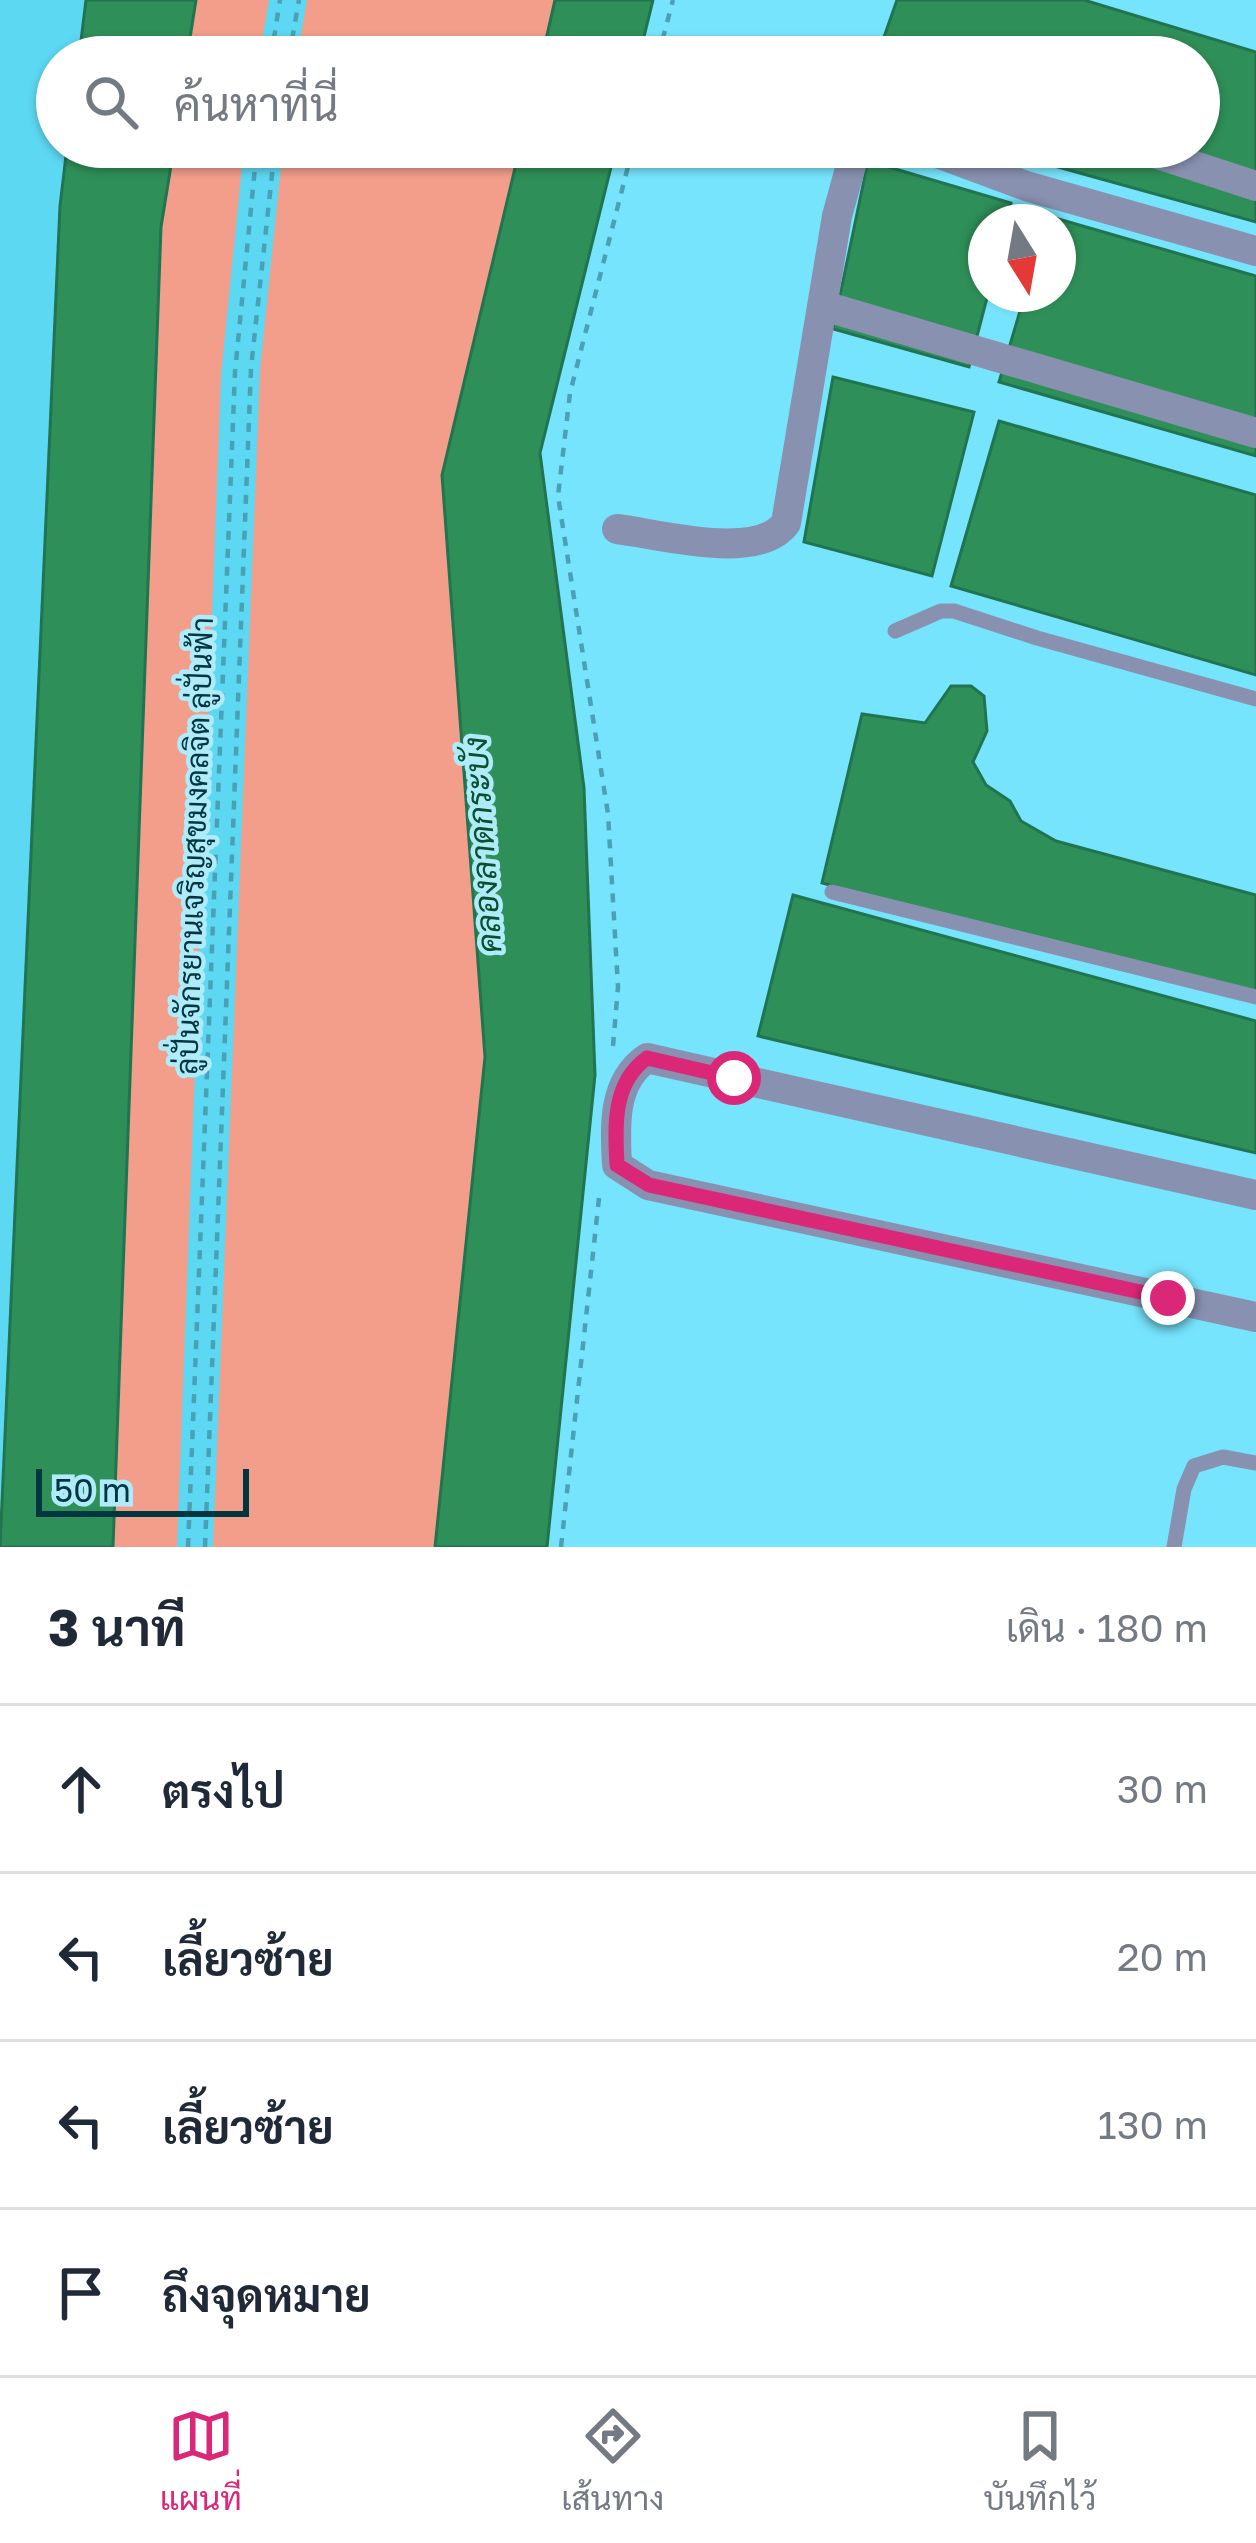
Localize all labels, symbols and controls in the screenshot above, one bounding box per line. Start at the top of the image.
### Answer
search box [36,36,1220,168]
icon: search [78,69,144,135]
text: ค้นหาที่นี่ [174,77,338,131]
north arrow [968,204,1076,312]
street label: ลู่ปั่นจักรยานเจริญสุขมงคลจิต ลู่ปั่นฟ้า [162,616,224,1076]
water label: คลองลาดกระบัง [454,735,509,955]
route start [707,1051,761,1105]
route end [1141,1271,1195,1325]
scale bar [36,1463,249,1516]
text: 50 m [54,1470,131,1509]
text: 3 นาที [48,1596,186,1657]
text: เดิน · 180 m [1006,1604,1208,1651]
icon: ahead [48,1756,114,1822]
text: ตรงไป [162,1764,285,1818]
text: 30 m [1117,1765,1208,1812]
icon: left [48,1924,114,1990]
text: เลี้ยวซ้าย [162,1932,334,1986]
text: 20 m [1117,1933,1208,1980]
icon: left [48,2092,114,2158]
text: เลี้ยวซ้าย [162,2100,334,2154]
text: 130 m [1098,2101,1208,2148]
icon: arrive [48,2260,114,2326]
text: ถึงจุดหมาย [162,2268,371,2322]
tab: แผนที่ [160,2403,242,2518]
tab: เส้นทาง [561,2403,664,2518]
tab: บันทึกไว้ [984,2403,1096,2518]

